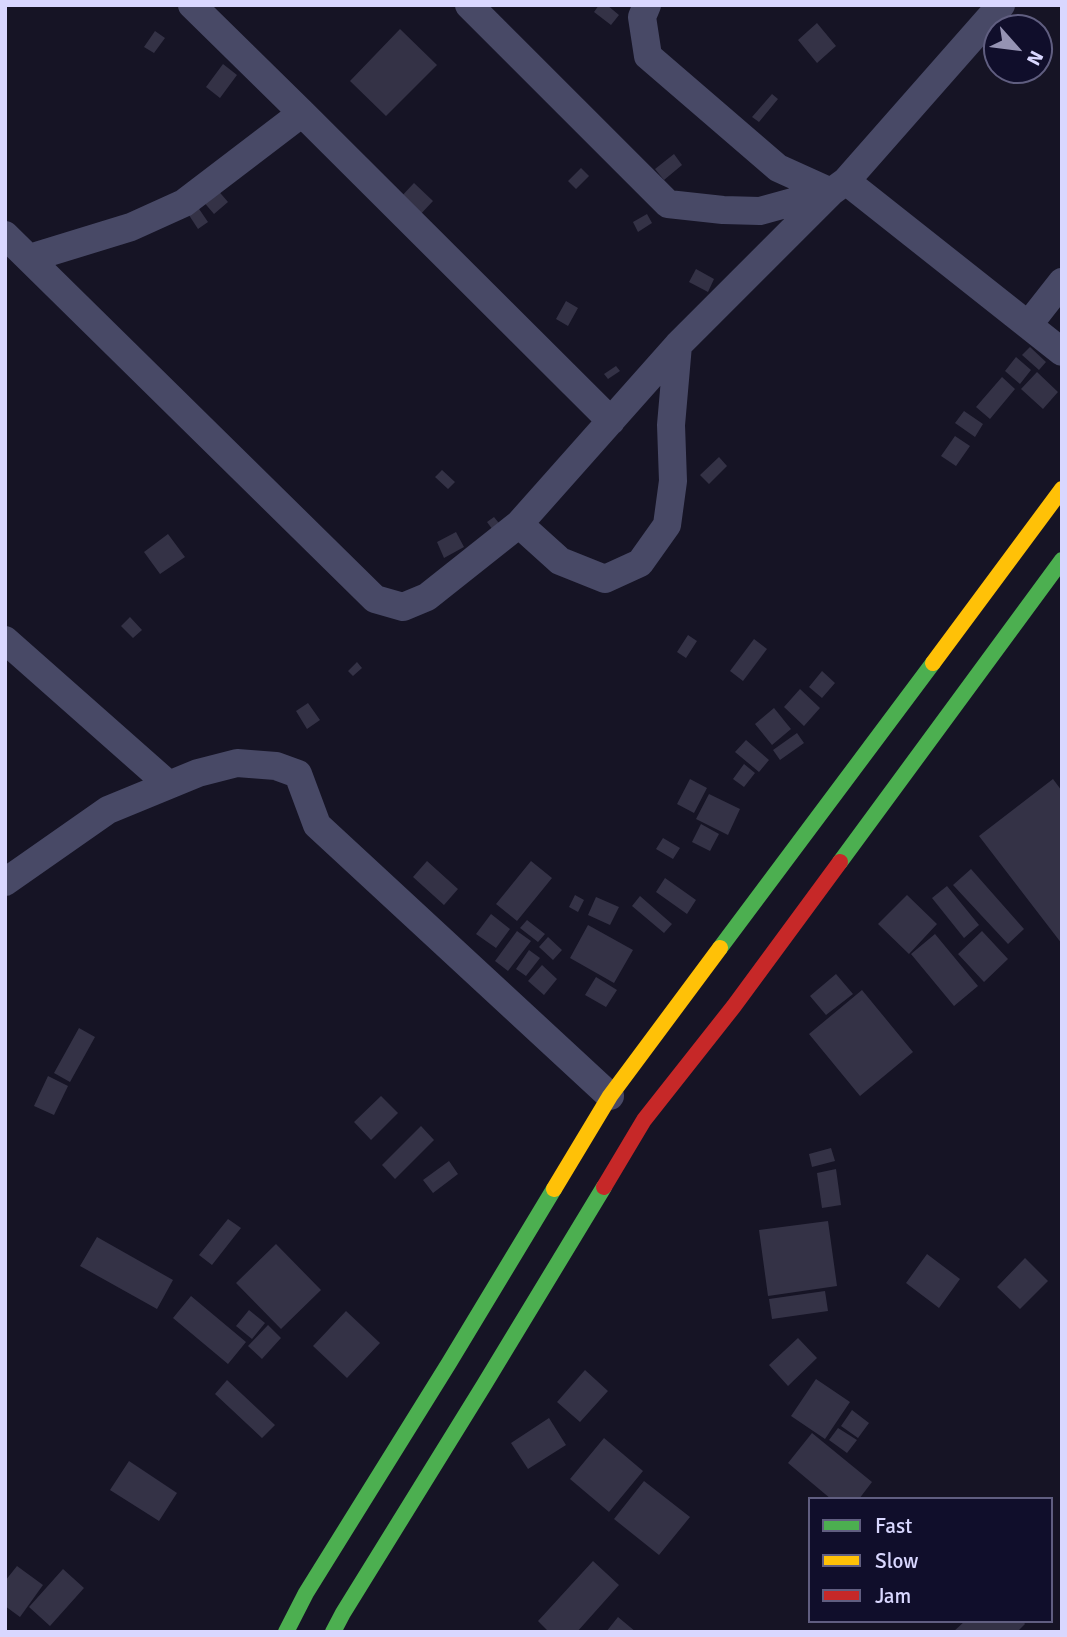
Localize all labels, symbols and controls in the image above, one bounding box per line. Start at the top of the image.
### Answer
north arrow [983,14,1053,84]
text: N [1021,46,1048,69]
legend [808,1497,1053,1623]
text: Fast [875,1513,912,1539]
text: Slow [875,1548,919,1574]
text: Jam [875,1583,911,1609]

